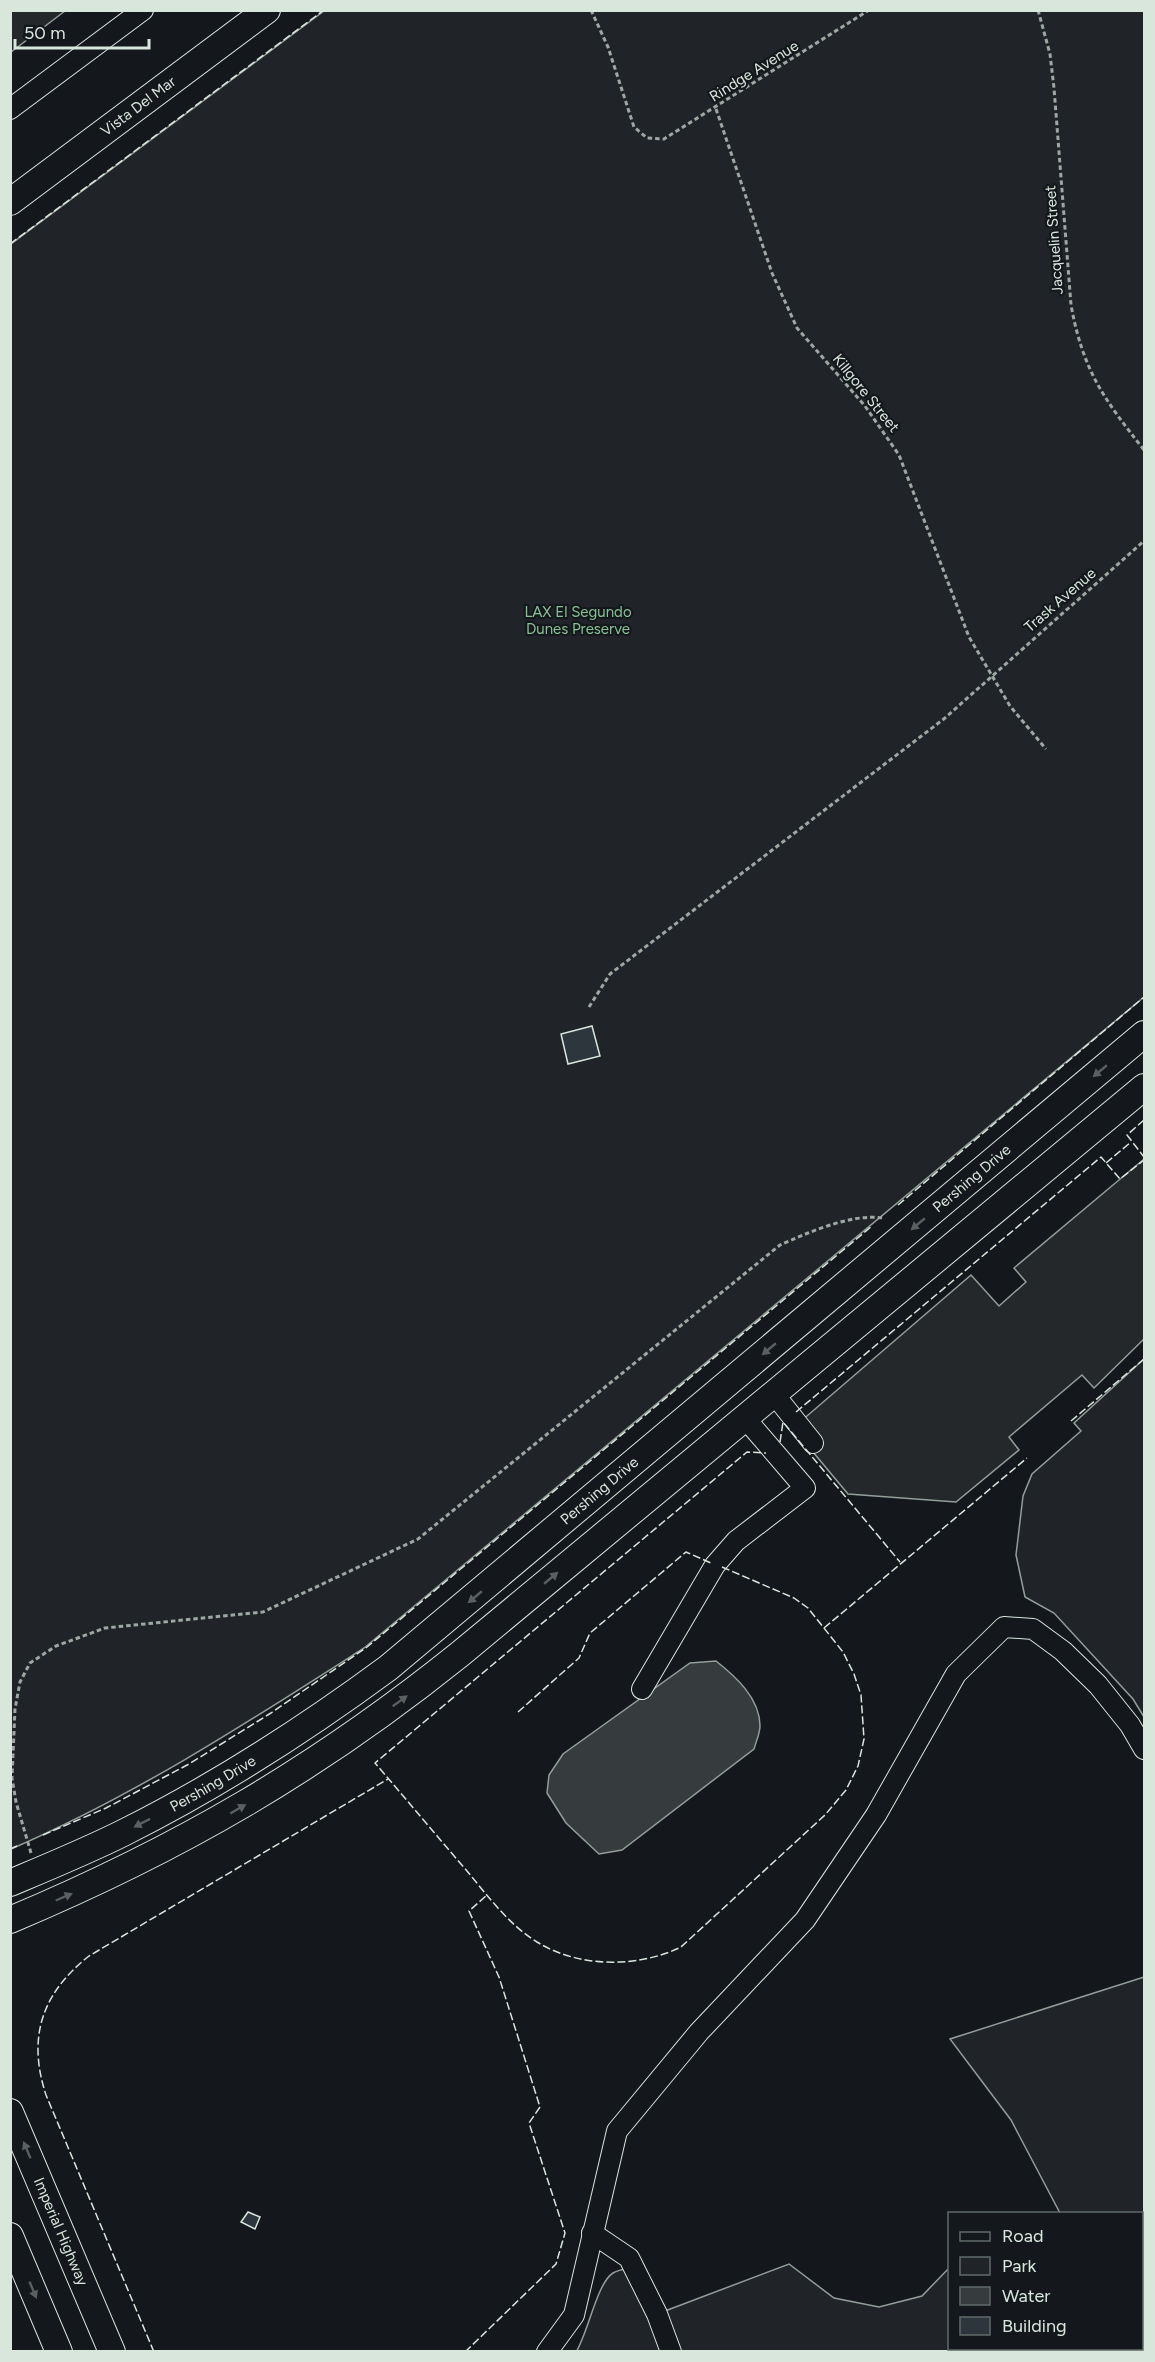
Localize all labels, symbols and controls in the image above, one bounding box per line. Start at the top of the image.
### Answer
scale bar [15,12,148,50]
text: 50 m [24,22,66,44]
street label: Rindge Avenue [706,36,802,106]
street label: Vista Del Mar [97,72,179,140]
street label: Jacquelin Street [1041,184,1067,295]
street label: Killgore Street [829,350,903,436]
street label: Trask Avenue [1021,564,1099,636]
park label: LAX El Segundo Dunes Preserve [524,603,632,638]
one-way arrow [1092,1065,1108,1078]
street label: Pershing Drive [929,1141,1014,1216]
one-way arrow [911,1217,926,1230]
one-way arrow [761,1343,777,1356]
street label: Pershing Drive [557,1453,642,1529]
one-way arrow [544,1572,559,1584]
one-way arrow [467,1590,483,1603]
one-way arrow [392,1695,408,1707]
street label: Pershing Drive [167,1752,259,1816]
one-way arrow [230,1804,247,1814]
one-way arrow [134,1818,151,1828]
one-way arrow [56,1892,74,1902]
one-way arrow [22,2141,32,2159]
street label: Imperial Highway [30,2175,92,2289]
legend [948,2212,1143,2350]
text: Road [1002,2225,1043,2247]
text: Park [1002,2255,1037,2277]
one-way arrow [28,2282,38,2300]
text: Water [1002,2285,1050,2307]
text: Building [1002,2315,1067,2337]

